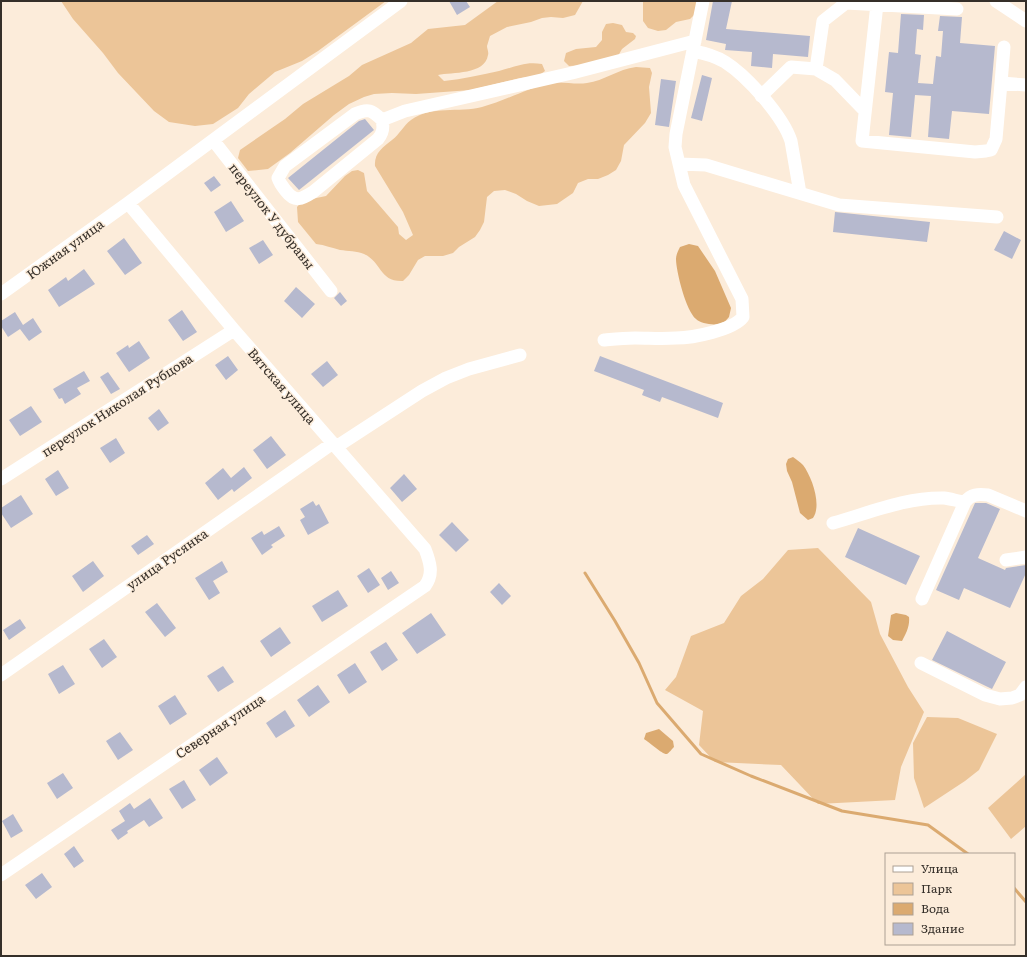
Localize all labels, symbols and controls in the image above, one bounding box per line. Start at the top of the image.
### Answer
street label: переулок У дубравы [225,159,320,273]
street label: Южная улица [22,214,107,283]
street label: Вятская улица [244,343,321,428]
street label: переулок Николая Рубцова [37,348,196,461]
street label: улица Русянка [122,523,211,594]
street label: Северная улица [171,689,268,762]
legend [885,853,1015,945]
text: Улица [921,859,959,877]
text: Парк [921,879,952,897]
text: Вода [921,899,950,917]
text: Здание [921,919,964,937]

